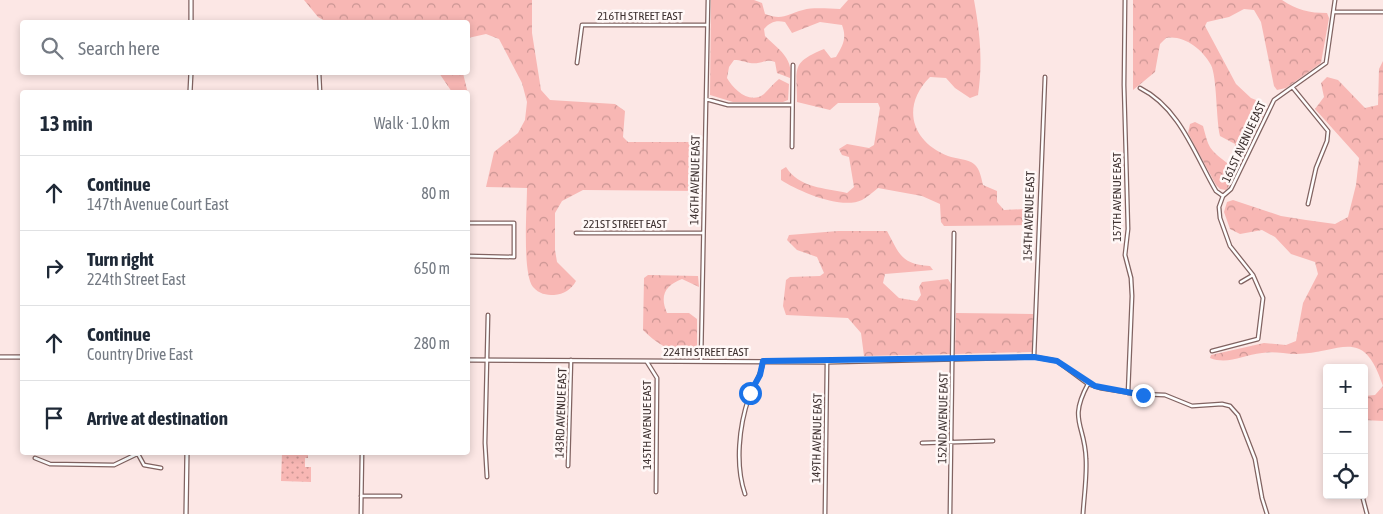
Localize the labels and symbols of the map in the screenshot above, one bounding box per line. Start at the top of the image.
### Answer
street label: 216TH STREET EAST [597,9,683,23]
street label: 161ST AVENUE EAST [1219,99,1269,185]
street label: 146TH AVENUE EAST [687,134,703,225]
street label: 157TH AVENUE EAST [1110,151,1124,242]
street label: 154TH AVENUE EAST [1020,170,1038,261]
street label: 221ST STREET EAST [583,217,668,231]
street label: 224TH STREET EAST [663,345,749,359]
street label: 143RD AVENUE EAST [552,367,570,458]
street label: 152ND AVENUE EAST [935,372,951,464]
street label: 145TH AVENUE EAST [640,379,654,470]
route start [739,382,762,405]
route end [1132,384,1155,407]
street label: 149TH AVENUE EAST [809,392,825,483]

